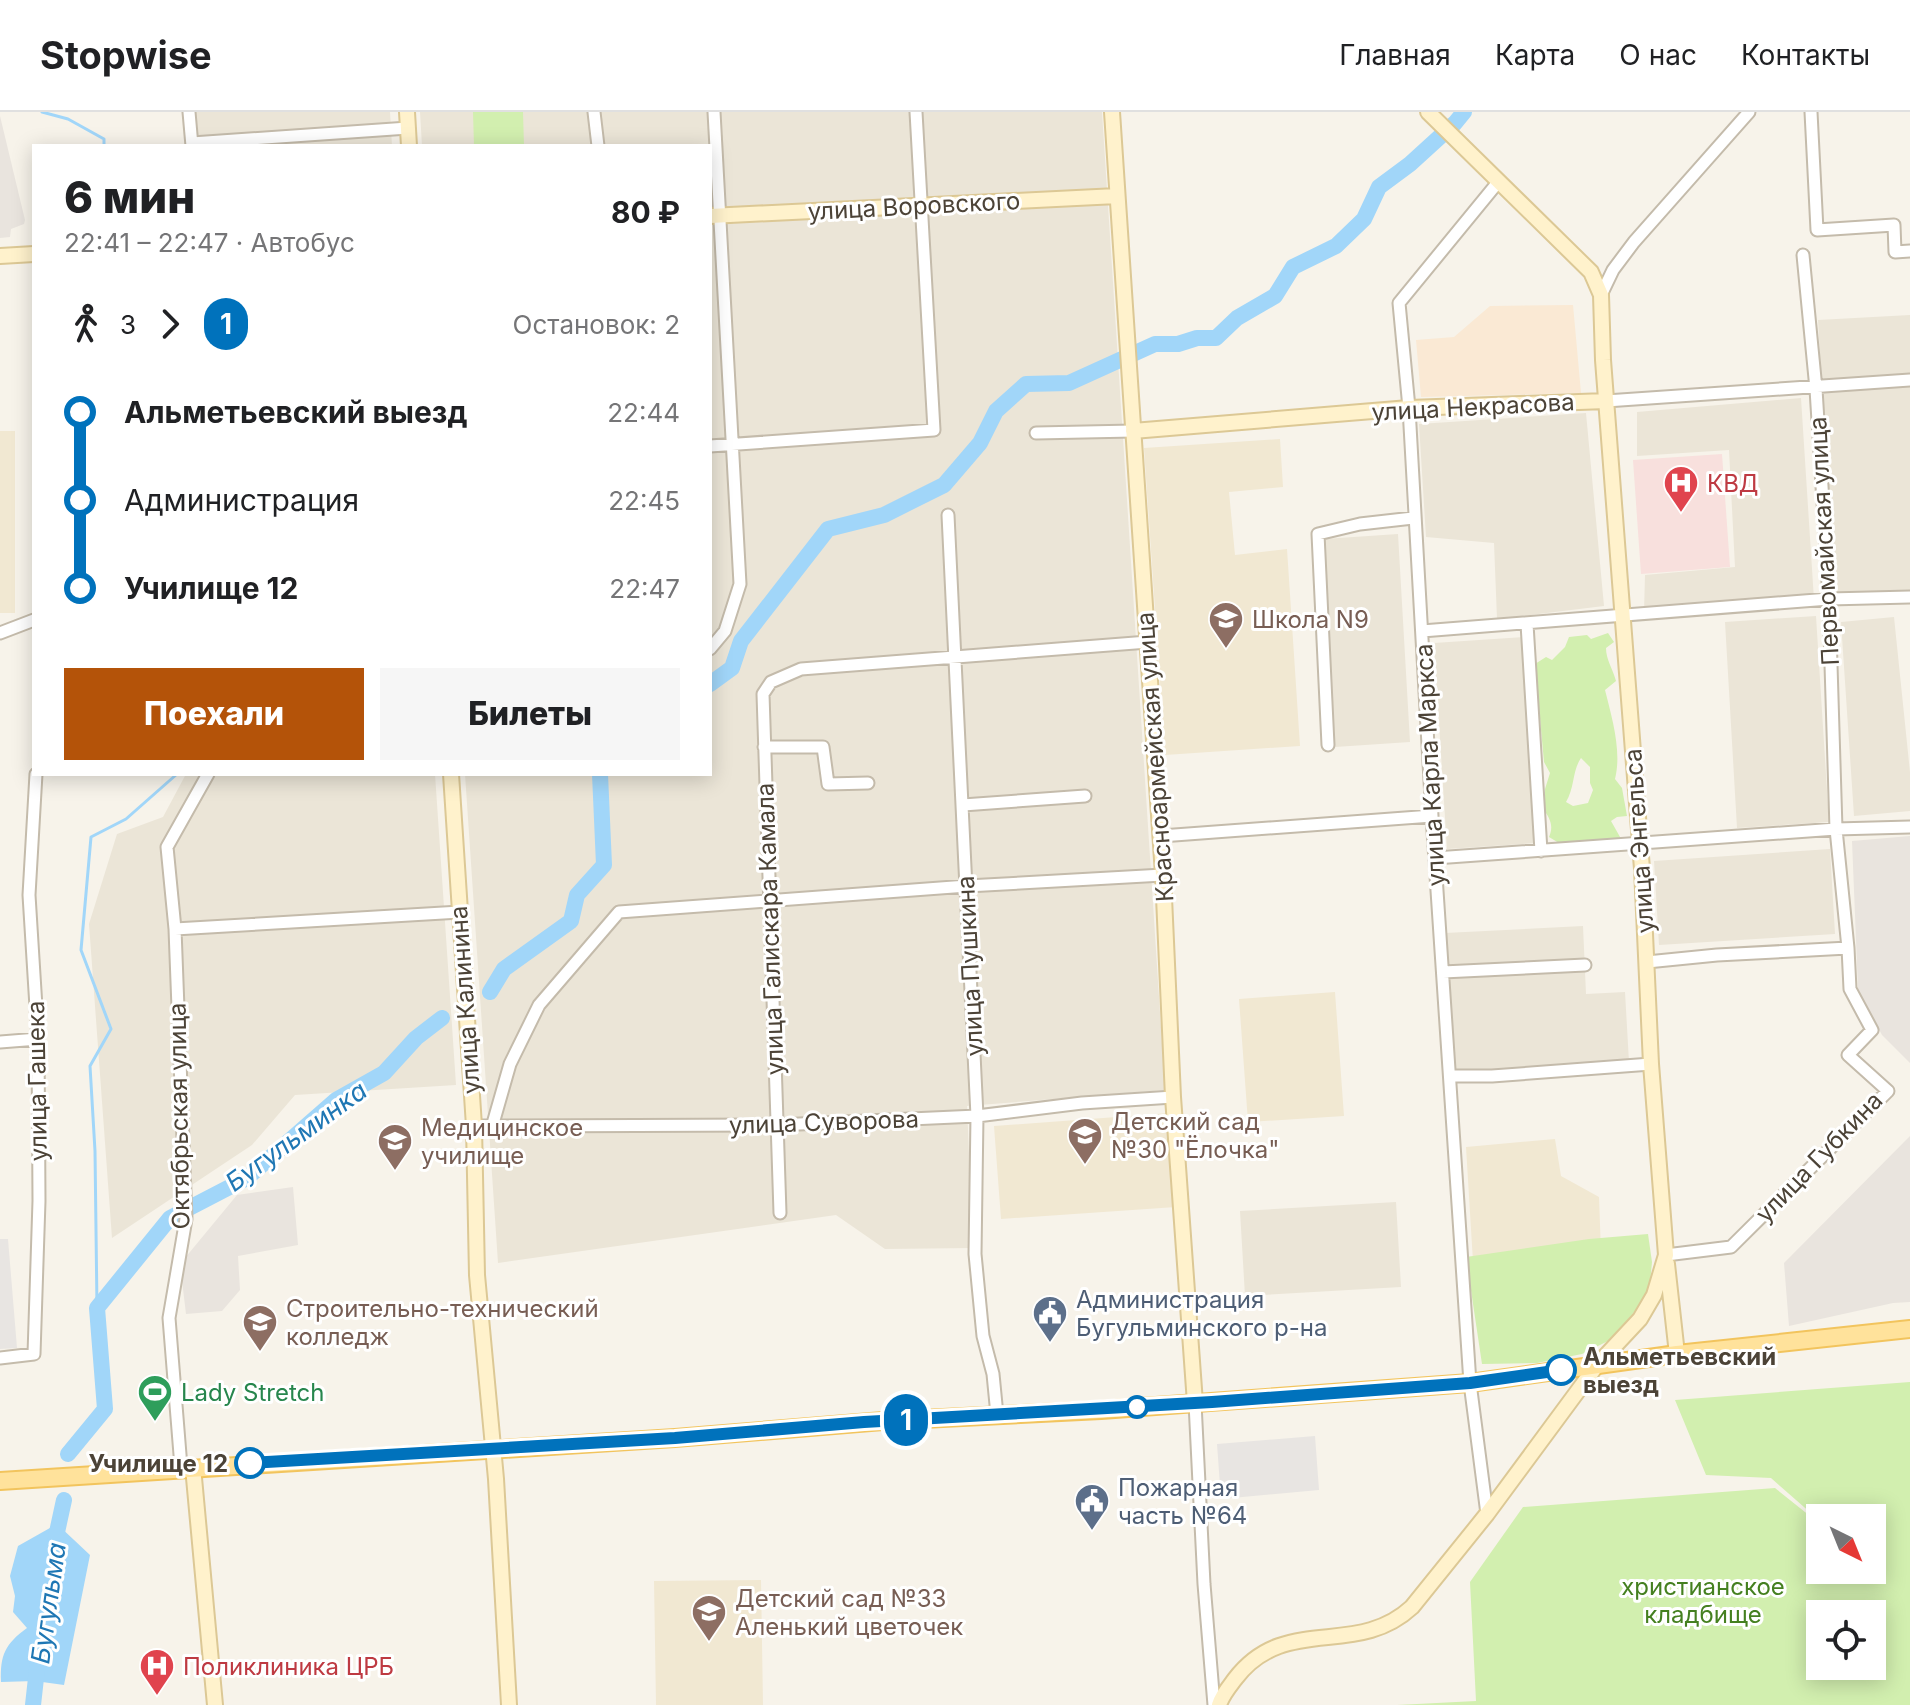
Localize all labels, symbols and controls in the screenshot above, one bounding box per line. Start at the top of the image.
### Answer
text: Stopwise [40,32,212,78]
text: Главная [1339,38,1451,72]
text: Карта [1495,38,1575,72]
text: О нас [1619,38,1697,72]
text: Контакты [1741,38,1870,72]
text: 6 мин [64,170,195,224]
street label: улица Воровского [807,186,1021,226]
text: 80 ₽ [611,194,680,230]
text: 22:41 – 22:47 · Автобус [64,227,355,258]
icon: walk [64,302,108,346]
icon: forward [148,302,192,346]
text: 1 [220,307,232,341]
text: 3 [120,309,136,340]
text: Остановок: 2 [513,309,680,340]
street label: улица Некрасова [1371,387,1575,427]
text: Альметьевский выезд [124,394,467,430]
text: 22:44 [607,397,680,428]
street label: Первомайская улица [1803,416,1845,666]
hospital icon: КВД [1662,464,1700,514]
place label: КВД [1707,469,1759,498]
text: Администрация [124,482,359,518]
text: 22:45 [608,485,680,516]
text: Училище 12 [124,570,298,606]
text: 22:47 [609,573,680,604]
school or university icon: Школа N9 [1207,600,1245,650]
place label: Школа N9 [1252,605,1369,634]
street label: Красноармейская улица [1130,611,1180,903]
street label: улица Карла Маркса [1409,643,1451,887]
button: Поехали [64,668,364,760]
button: Билеты [380,668,680,760]
street label: улица Энгельса [1618,748,1660,934]
street label: улица Галискара Камала [750,782,790,1076]
street label: улица Пушкина [951,875,989,1057]
street label: улица Калинина [444,905,486,1095]
street label: улица Гашека [21,1000,53,1162]
street label: Октябрьская улица [163,1002,195,1230]
water label: Бугульминка [219,1074,373,1198]
street label: улица Губкина [1750,1086,1888,1228]
street label: улица Суворова [729,1104,919,1140]
place label: Детский сад №30 "Ёлочка" [1111,1107,1280,1164]
place label: Медицинское училище [421,1113,583,1170]
school or university icon: Детский сад №30 "Ёлочка" [1066,1116,1104,1166]
school or university icon: Медицинское училище [376,1122,414,1172]
place label: Администрация Бугульминского р-на [1076,1285,1327,1342]
place label: Строительно-технический колледж [286,1294,599,1351]
public building icon: Администрация Бугульминского р-на [1031,1294,1069,1344]
school or university icon: Строительно-технический колледж [241,1303,279,1353]
place label: Альметьевский выезд [1583,1342,1776,1399]
marker: Альметьевский выезд [1546,1355,1576,1385]
sports icon: Lady Stretch [136,1373,174,1423]
place label: Lady Stretch [181,1378,325,1407]
line badge: 1 [880,1394,932,1446]
unlabelled marker [1126,1396,1148,1418]
text: 1 [900,1403,912,1437]
marker: Училище 12 [235,1448,265,1478]
place label: Училище 12 [88,1449,228,1478]
place label: Пожарная часть №64 [1118,1473,1247,1530]
public building icon: Пожарная часть №64 [1073,1482,1111,1532]
north arrow [1806,1504,1886,1584]
map controls [1806,1504,1886,1680]
water label: Бугульма [24,1540,72,1666]
park label: христианское кладбище [1621,1572,1785,1629]
place label: Детский сад №33 Аленький цветочек [735,1584,963,1641]
school or university icon: Детский сад №33 Аленький цветочек [690,1593,728,1643]
button: locate [1806,1600,1886,1680]
hospital icon: Поликлиника ЦРБ [138,1647,176,1697]
place label: Поликлиника ЦРБ [183,1652,394,1681]

